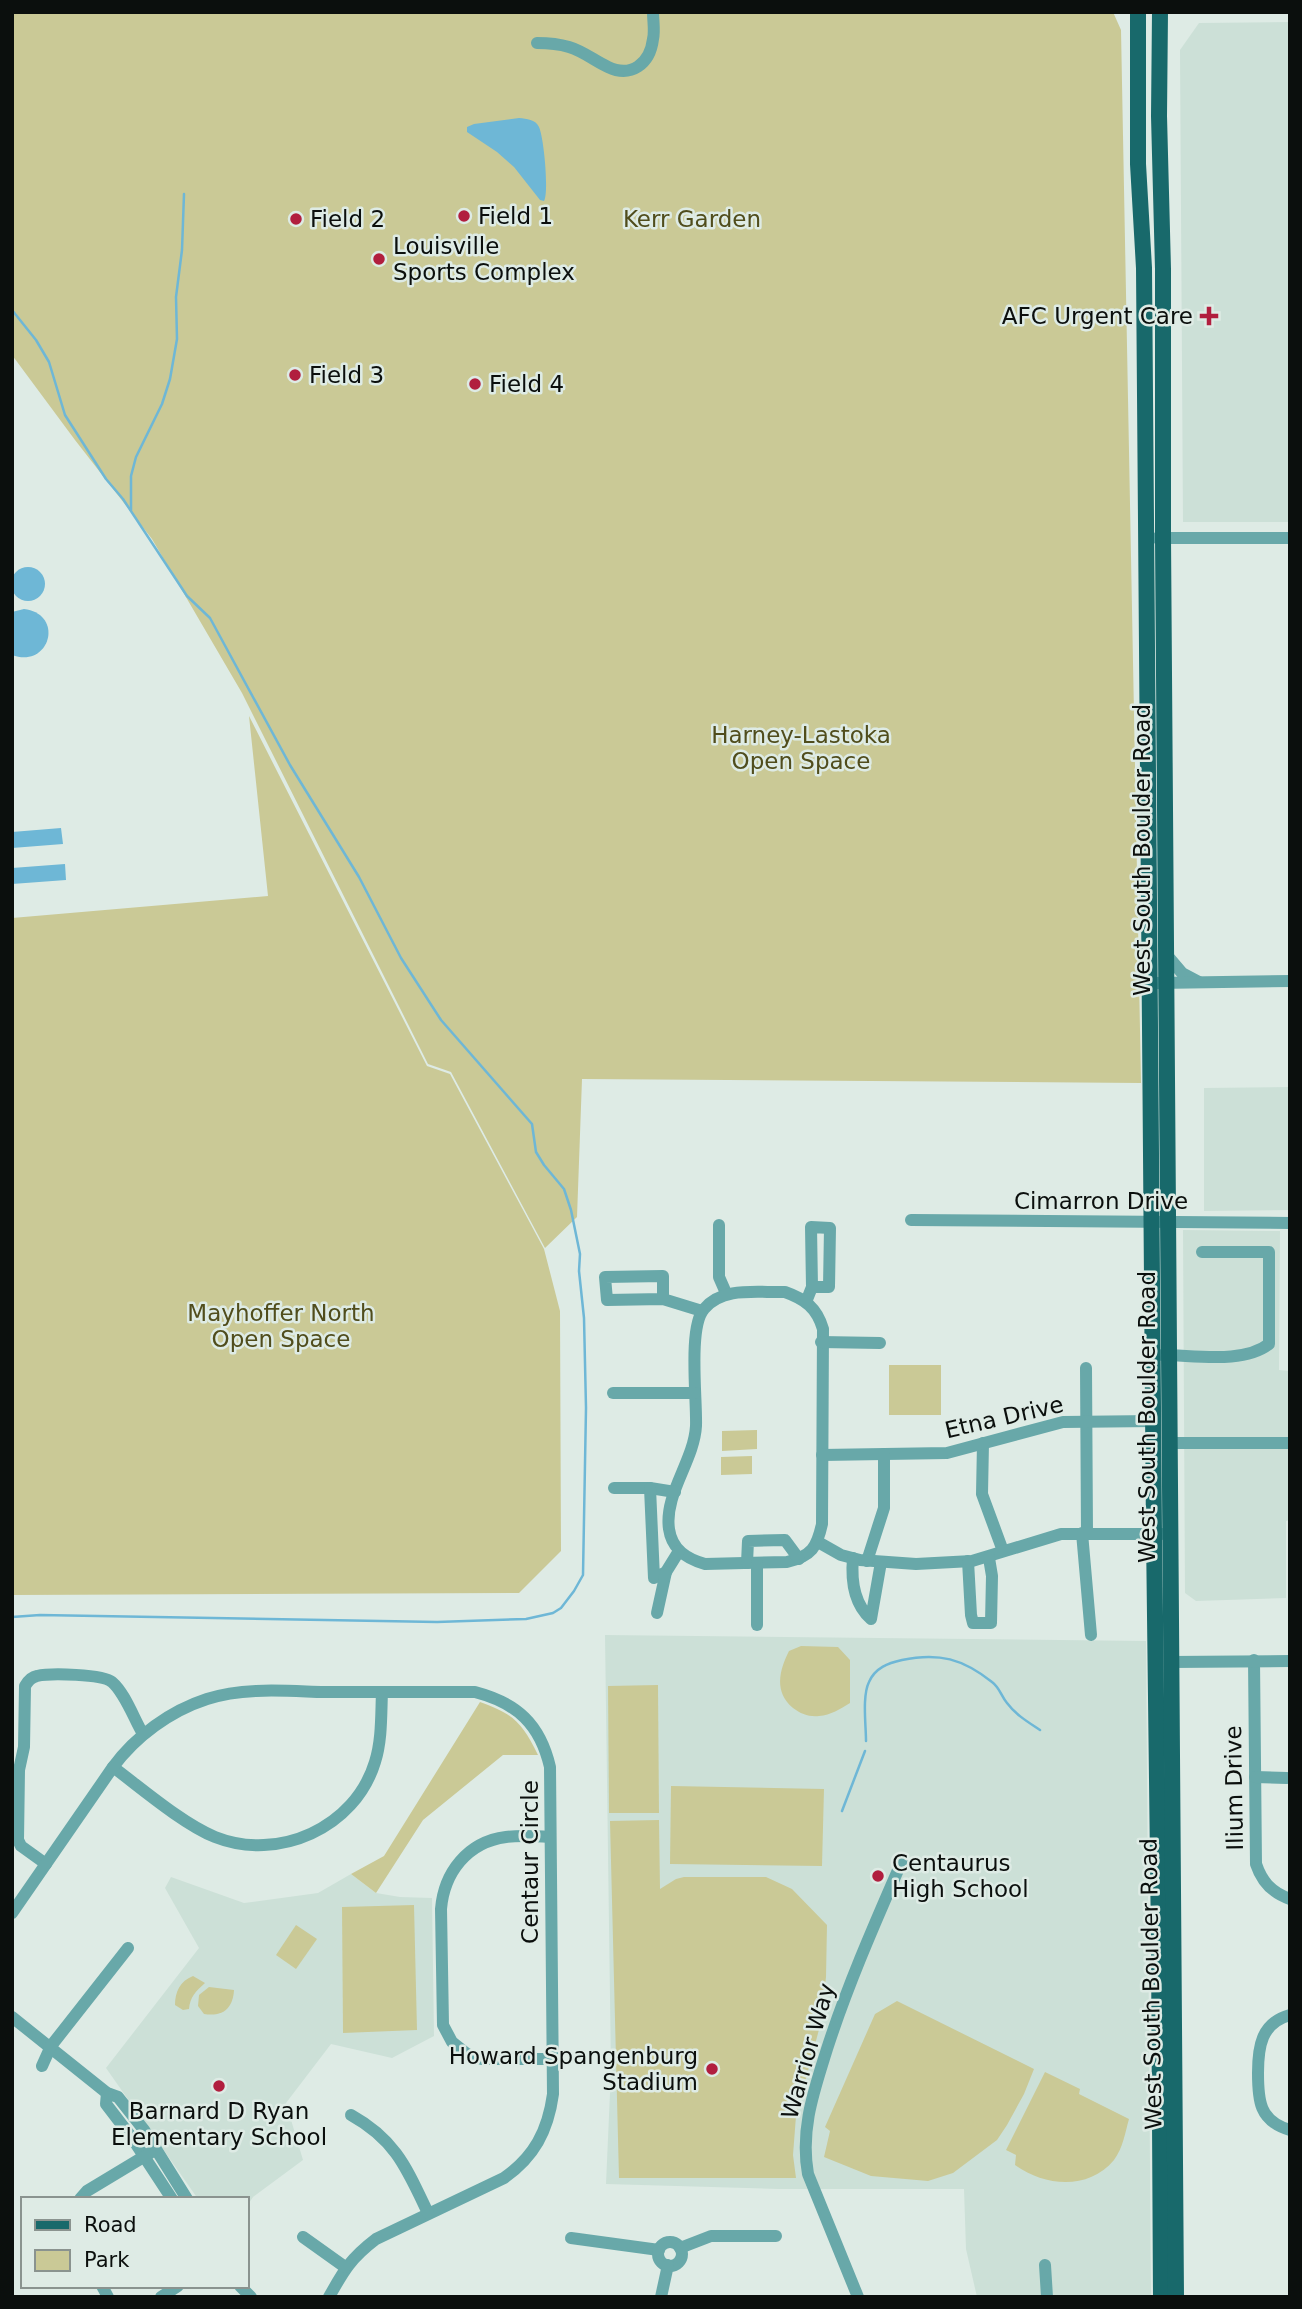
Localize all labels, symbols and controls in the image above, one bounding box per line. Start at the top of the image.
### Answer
place label: Field 1 [478,203,553,229]
place label: Field 2 [310,206,385,232]
park label: Kerr Garden [623,206,761,232]
marker: Field 1 [456,208,472,224]
marker: Field 2 [288,211,304,227]
place label: Louisville Sports Complex [393,233,575,285]
marker: Louisville Sports Complex [371,251,387,267]
place label: AFC Urgent Care [1002,303,1193,329]
marker: AFC Urgent Care [1199,306,1219,326]
place label: Field 3 [309,362,384,388]
marker: Field 3 [287,367,303,383]
place label: Field 4 [489,371,564,397]
marker: Field 4 [467,376,483,392]
street label: West South Boulder Road [1129,704,1155,996]
park label: Harney-Lastoka Open Space [711,722,891,774]
street label: Cimarron Drive [1014,1188,1188,1214]
street label: West South Boulder Road [1134,1271,1160,1563]
park label: Mayhoffer North Open Space [187,1300,375,1352]
street label: Etna Drive [942,1391,1066,1443]
street label: Ilium Drive [1220,1725,1248,1851]
street label: Centaur Circle [517,1780,543,1944]
street label: West South Boulder Road [1135,1838,1167,2130]
place label: Centaurus High School [892,1850,1029,1902]
marker: Centaurus High School [870,1868,886,1884]
street label: Warrior Way [776,1980,840,2122]
place label: Howard Spangenburg Stadium [449,2043,698,2095]
marker: Howard Spangenburg Stadium [704,2061,720,2077]
marker: Barnard D Ryan Elementary School [211,2078,227,2094]
place label: Barnard D Ryan Elementary School [111,2098,327,2150]
legend [21,2197,248,2288]
text: Road [84,2213,137,2237]
text: Park [84,2248,130,2272]

